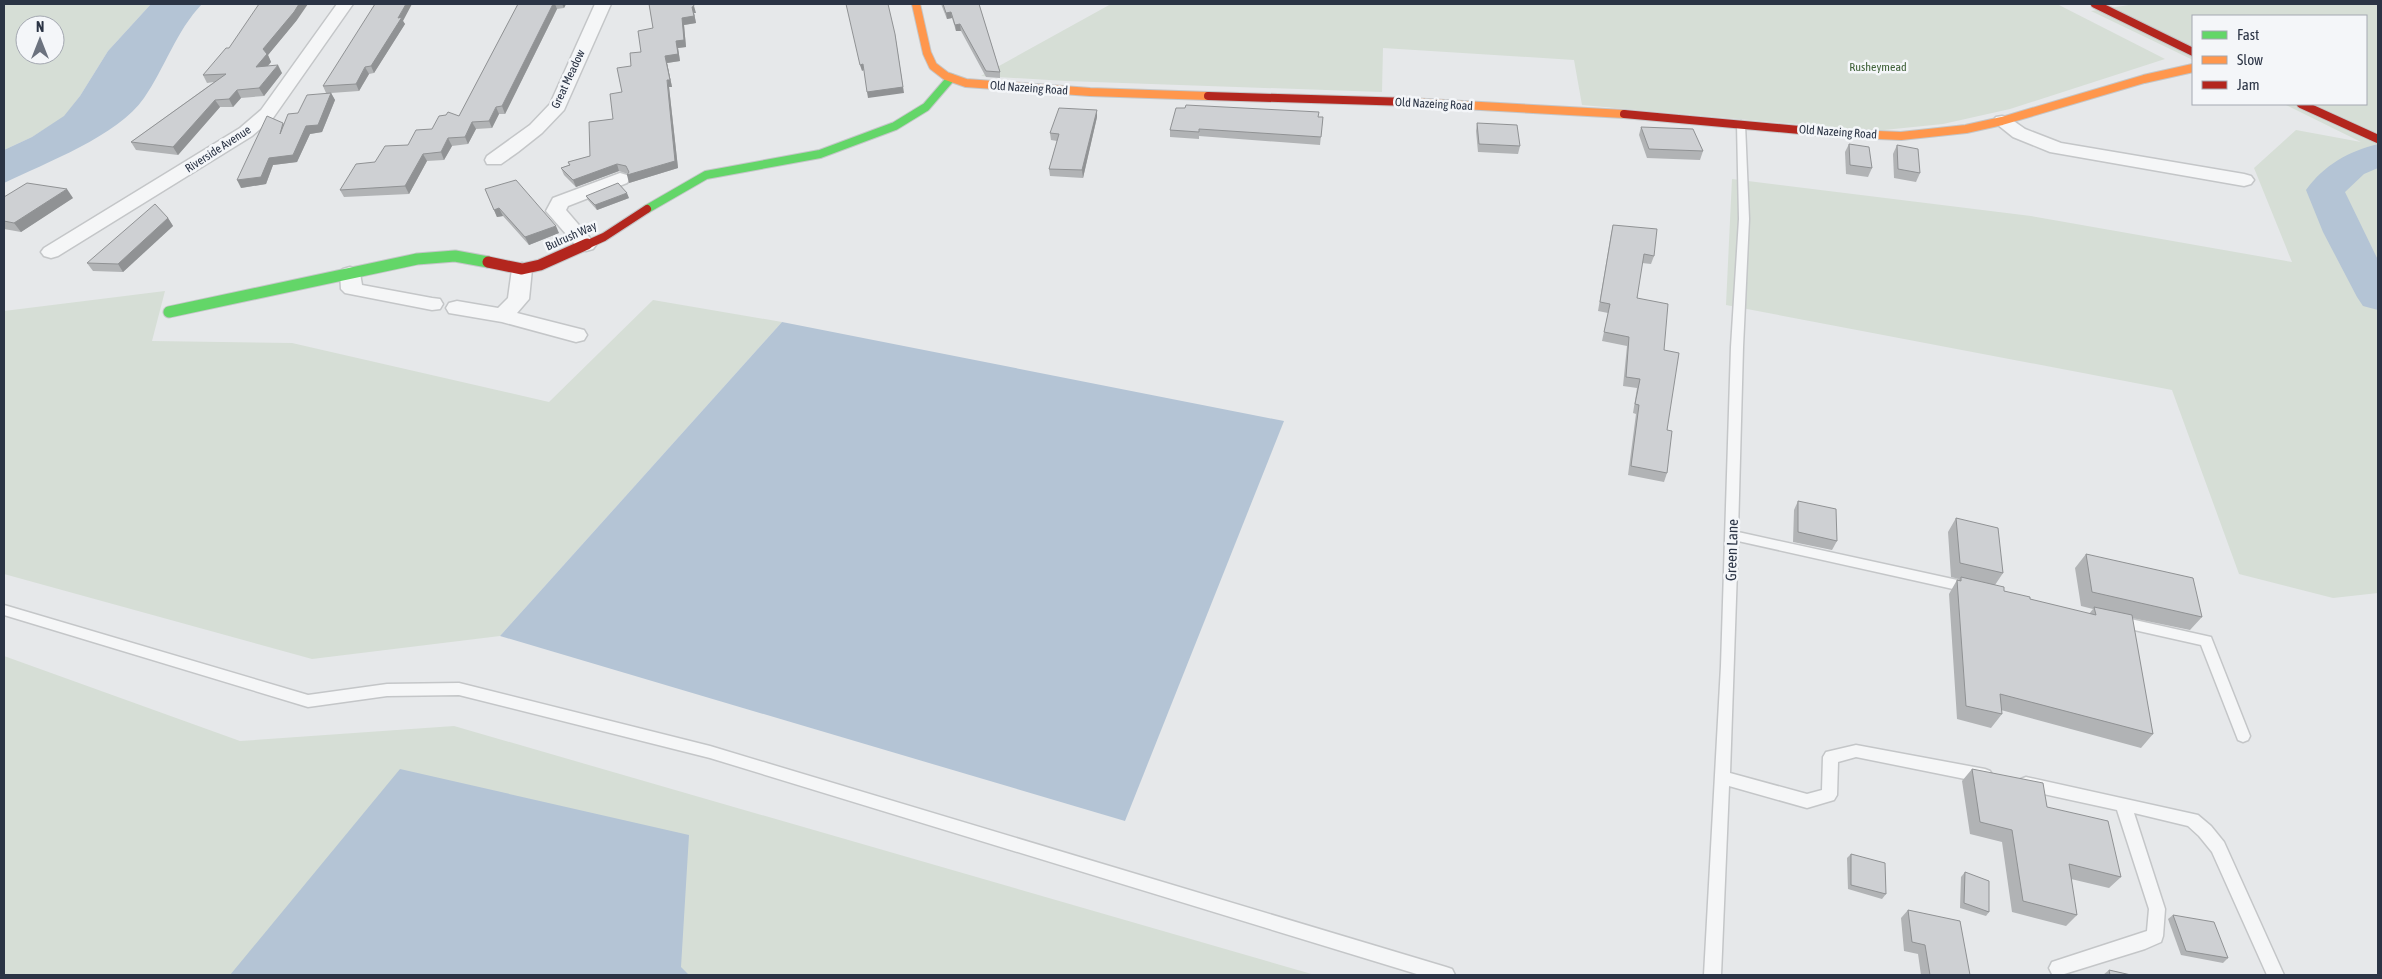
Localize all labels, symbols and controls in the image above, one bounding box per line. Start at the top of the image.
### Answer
north arrow [15,15,65,65]
legend [2192,15,2367,105]
text: N [36,19,44,35]
text: Fast [2237,26,2259,43]
street label: Great Meadow [548,47,588,111]
text: Slow [2237,51,2263,68]
park label: Rusheymead [1849,60,1907,74]
text: Jam [2237,76,2260,93]
street label: Old Nazeing Road [990,78,1068,98]
street label: Old Nazeing Road [1395,95,1473,113]
street label: Old Nazeing Road [1799,122,1877,142]
street label: Riverside Avenue [182,123,254,175]
street label: Bulrush Way [543,218,599,253]
street label: Green Lane [1722,518,1741,581]

